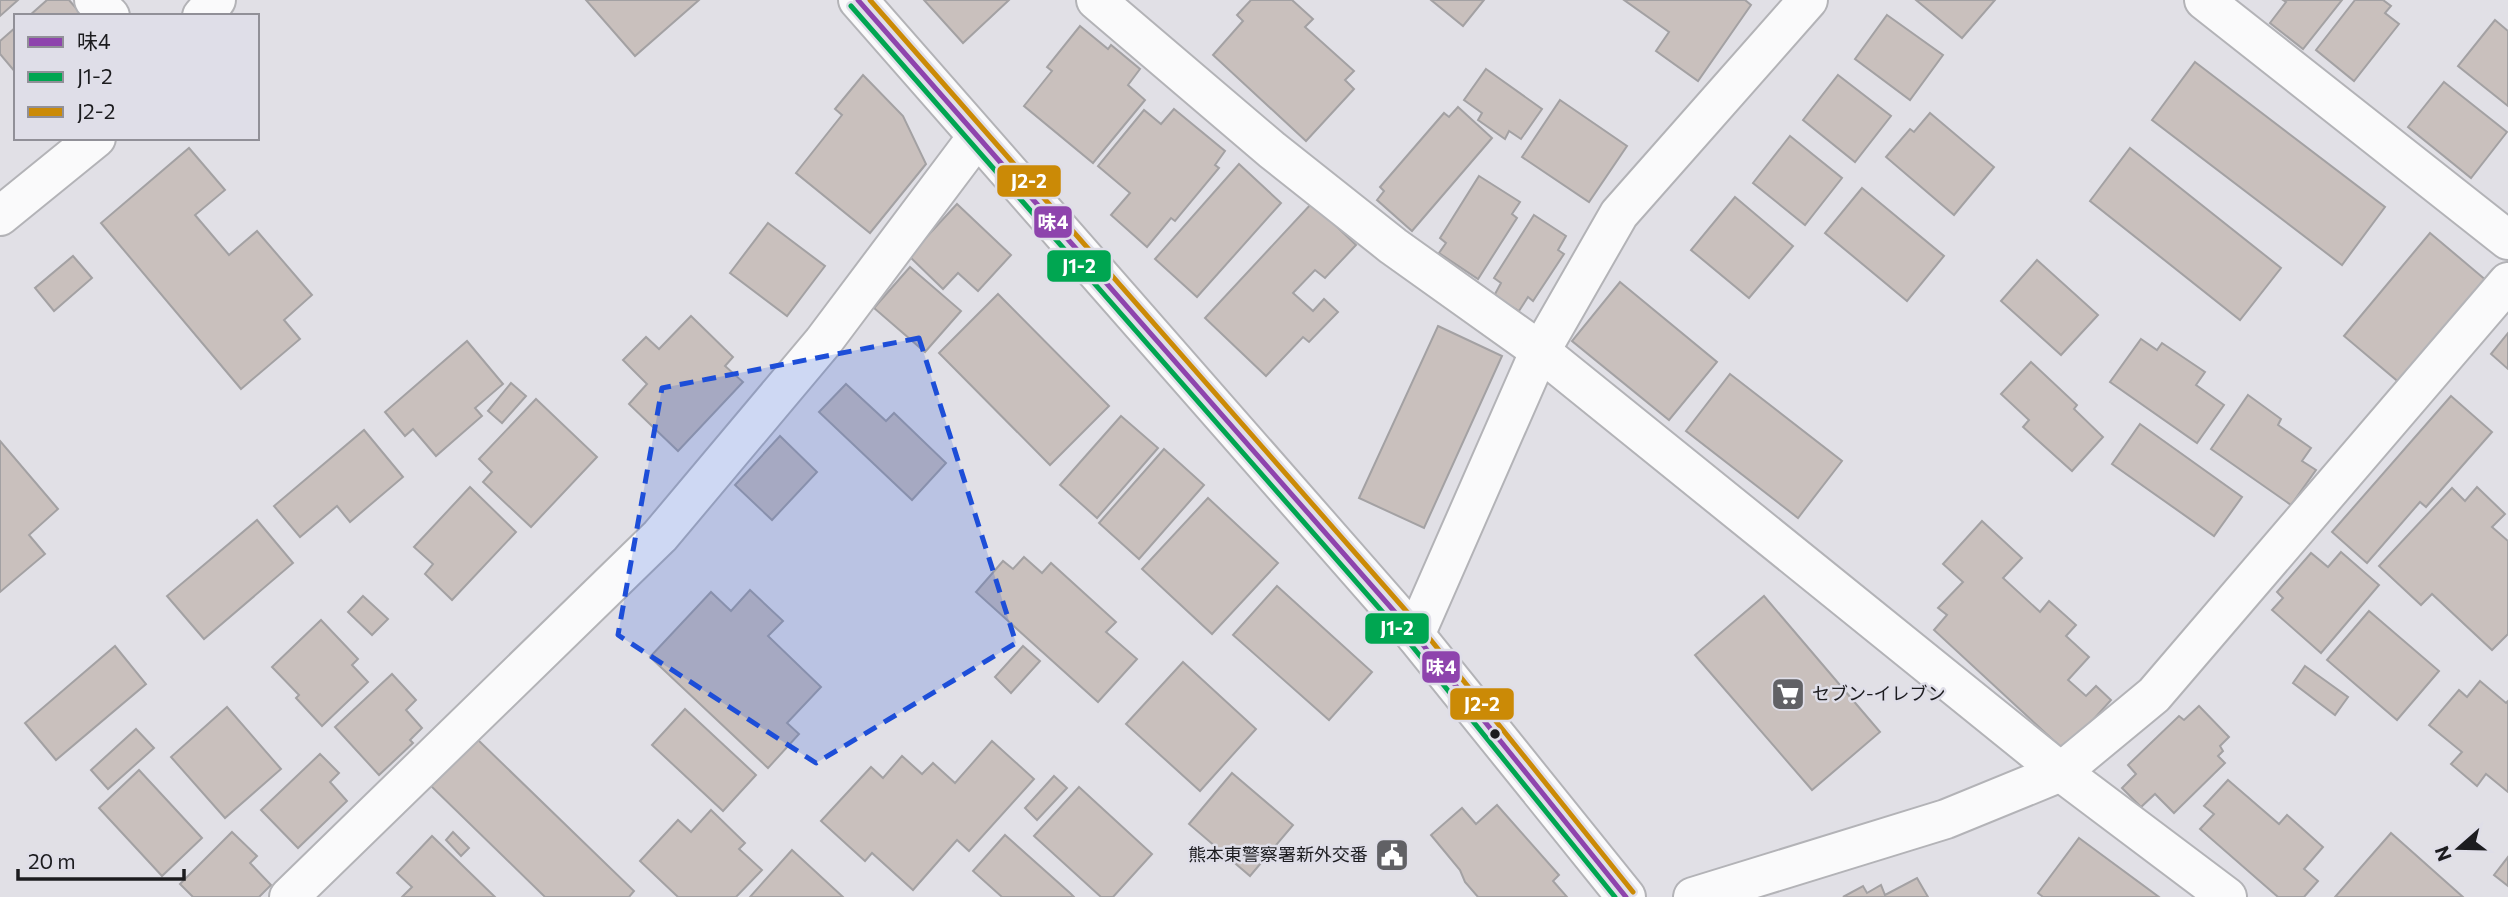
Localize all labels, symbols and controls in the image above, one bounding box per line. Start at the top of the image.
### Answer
legend [14,14,259,140]
text: 味4 [77,28,111,53]
text: J1-2 [77,63,113,88]
text: J2-2 [77,98,115,123]
line badge: J2-2 [996,164,1062,198]
text: J2-2 [1011,169,1047,192]
line badge: 味4 [1033,205,1073,239]
text: 味4 [1038,210,1069,233]
line badge: J1-2 [1046,249,1112,283]
text: J1-2 [1062,254,1096,277]
line badge: J1-2 [1364,612,1430,645]
text: J1-2 [1380,616,1414,639]
line badge: 味4 [1421,650,1461,684]
text: 味4 [1426,655,1457,678]
supermarket icon: セブン-イレブン [1769,675,1807,713]
place label: セブン-イレブン [1812,682,1946,704]
line badge: J2-2 [1449,687,1515,721]
text: J2-2 [1464,692,1500,715]
unlabelled marker [1488,727,1502,741]
north arrow [2424,813,2494,883]
public building icon: 熊本東警察署新外交番 [1373,836,1411,874]
scale bar [18,838,184,882]
place label: 熊本東警察署新外交番 [1188,843,1368,865]
text: N [2429,843,2456,865]
text: 20 m [28,848,76,873]

